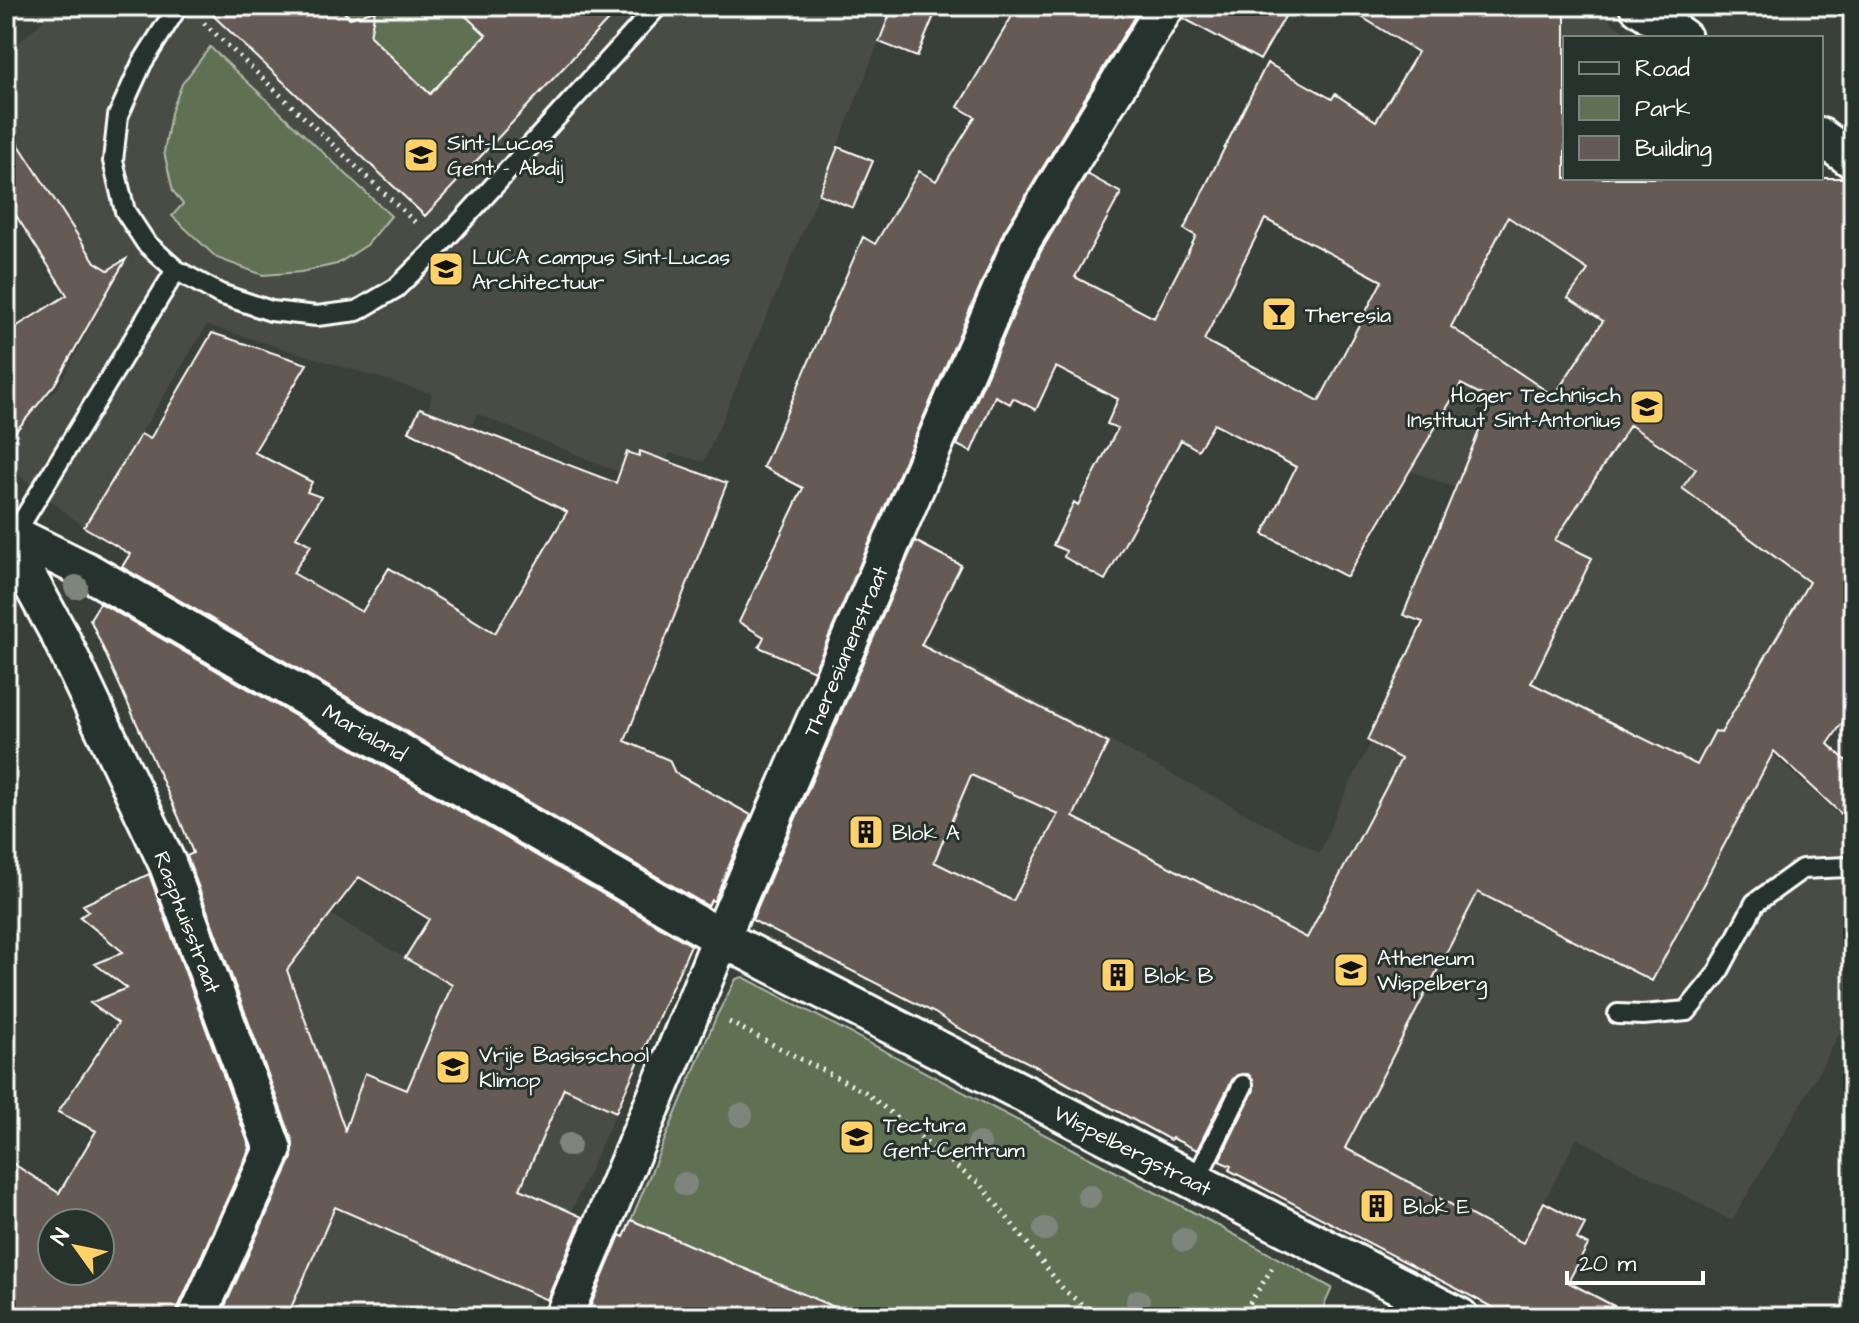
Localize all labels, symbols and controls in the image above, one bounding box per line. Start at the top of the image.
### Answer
legend [1563,36,1823,180]
text: Road [1635,52,1690,86]
text: Park [1635,92,1691,126]
place label: Sint-Lucas Gent - Abdij [447,128,564,184]
text: Building [1635,132,1712,167]
school or university icon: Sint-Lucas Gent - Abdij [402,136,440,174]
place label: LUCA campus Sint-Lucas Architectuur [472,242,730,298]
school or university icon: LUCA campus Sint-Lucas Architectuur [427,250,465,288]
bar icon: Theresia [1260,295,1298,333]
place label: Theresia [1305,300,1391,331]
place label: Hoger Technisch Instituut Sint-Antonius [1407,380,1621,436]
school or university icon: Hoger Technisch Instituut Sint-Antonius [1628,388,1666,426]
street label: Theresianenstraat [796,561,897,742]
street label: Marialand [316,697,412,770]
building icon: Blok A [847,813,885,851]
place label: Blok A [892,818,960,849]
street label: Rasphuisstraat [145,847,228,998]
place label: Atheneum Wispelberg [1377,943,1487,1000]
school or university icon: Atheneum Wispelberg [1332,951,1370,989]
building icon: Blok B [1099,956,1137,994]
place label: Blok B [1144,961,1214,992]
place label: Vrije Basisschool Klimop [479,1040,649,1096]
school or university icon: Vrije Basisschool Klimop [434,1048,472,1086]
street label: Wispelbergstraat [1047,1098,1217,1206]
place label: Tectura Gent-Centrum [883,1110,1025,1166]
school or university icon: Tectura Gent-Centrum [838,1118,876,1156]
building icon: Blok E [1358,1187,1396,1225]
place label: Blok E [1403,1192,1470,1223]
north arrow [36,1207,116,1287]
text: N [44,1223,77,1251]
scale bar [1567,1235,1703,1285]
text: 20 m [1579,1247,1636,1281]

